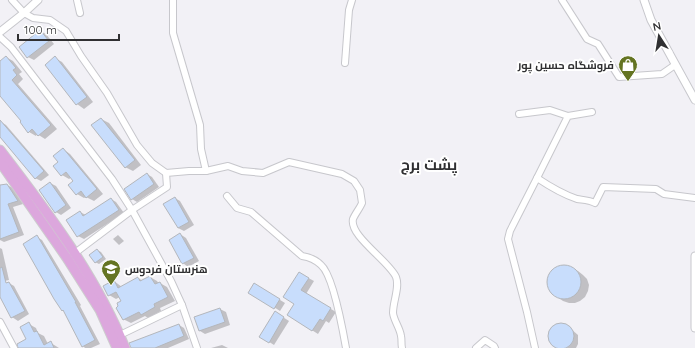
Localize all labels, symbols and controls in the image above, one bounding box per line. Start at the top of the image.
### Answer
scale bar [18,16,119,42]
north arrow [639,16,679,56]
text: N [652,19,662,34]
text: 100 m [24,22,57,37]
shop icon: فروشگاه حسین پور [617,54,639,82]
place label: فروشگاه حسین پور [517,58,614,74]
district label: پشت برج [401,155,458,176]
school or university icon: هنرستان فردوس [100,258,122,286]
place label: هنرستان فردوس [125,262,208,277]

